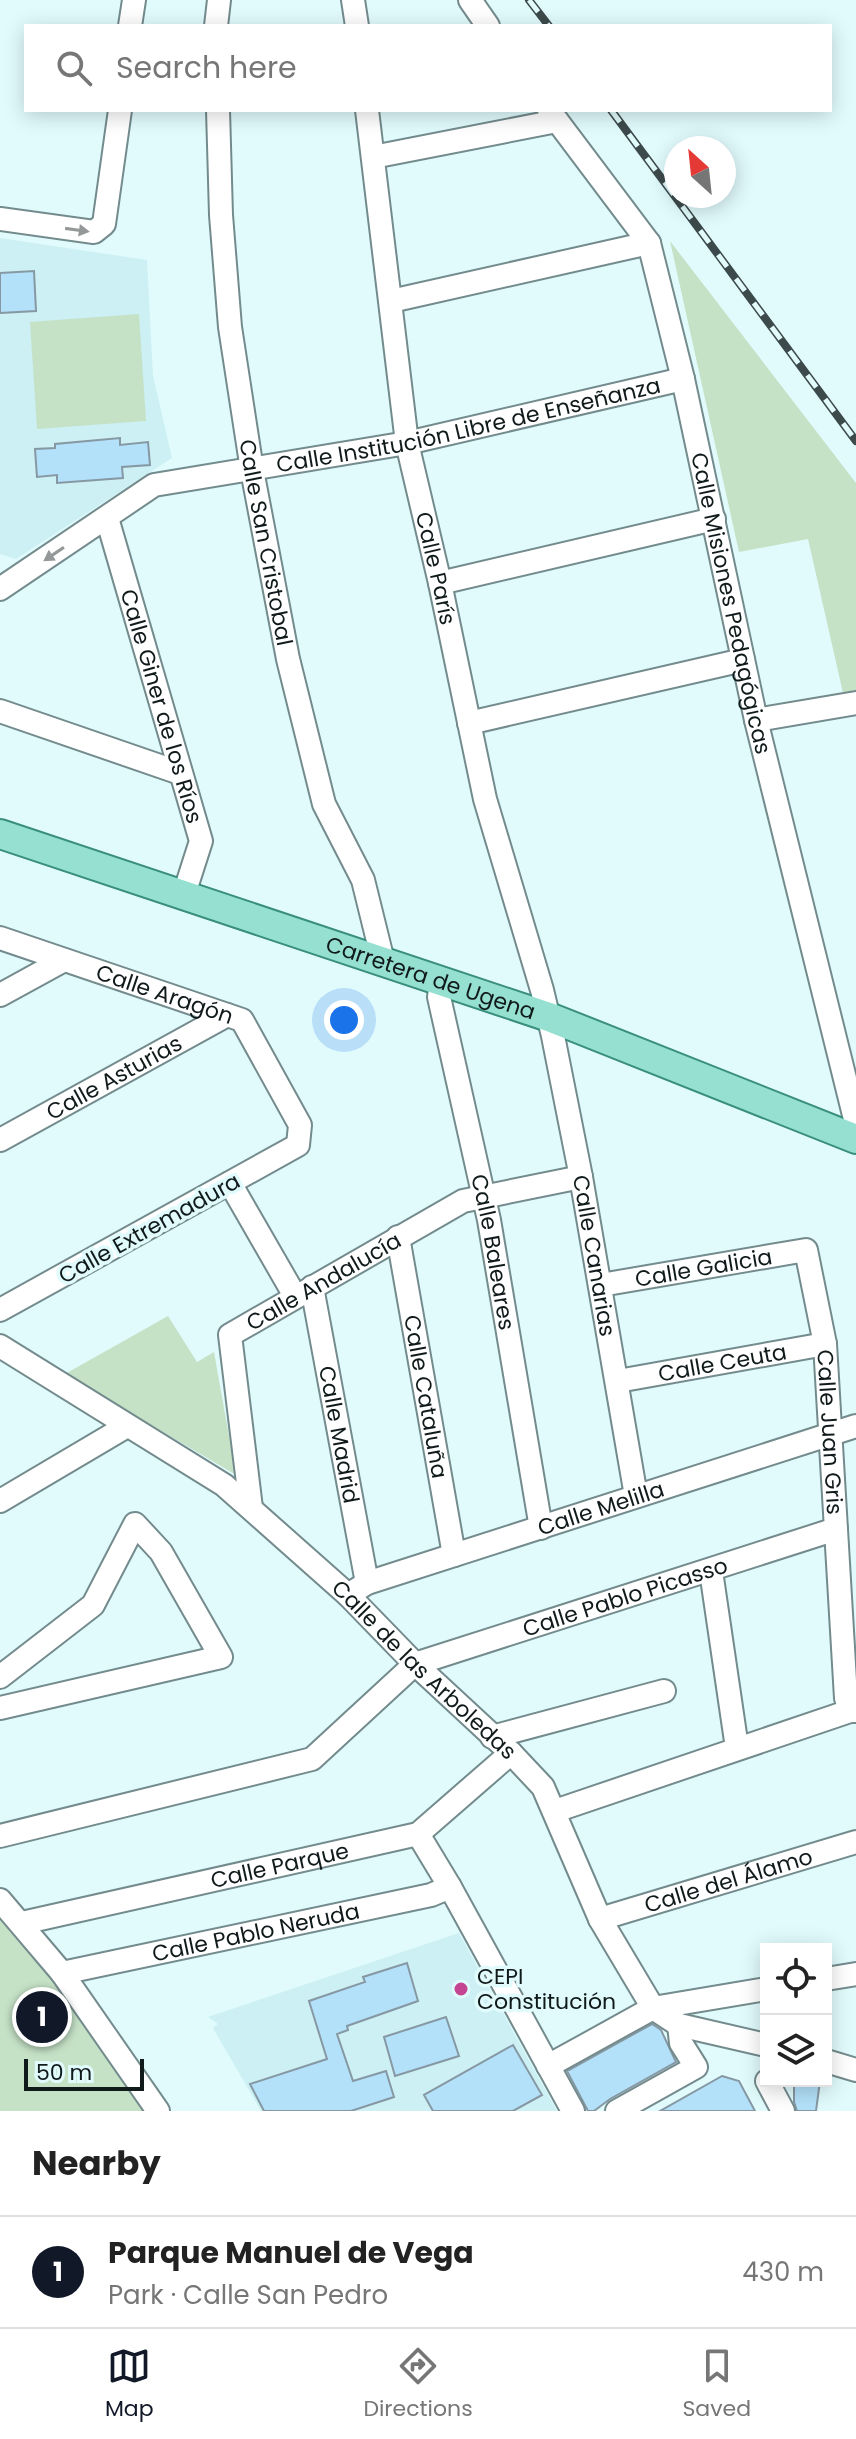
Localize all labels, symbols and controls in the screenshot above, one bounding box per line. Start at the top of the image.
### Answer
search box [24,24,832,112]
icon: search [52,46,96,90]
text: Search here [116,46,297,89]
north arrow [664,136,736,208]
one-way arrow [65,224,90,237]
street label: Calle Institución Libre de Enseñanza [274,370,664,480]
street label: Calle San Cristobal [232,437,300,648]
street label: Calle Misiones Pedagógicas [683,450,779,757]
street label: Calle París [408,509,463,628]
one-way arrow [43,546,64,561]
street label: Calle Giner de los Ríos [113,586,210,827]
street label: Carretera de Ugena [322,929,539,1027]
street label: Calle Aragón [92,957,237,1032]
your location [324,1000,364,1040]
street label: Calle Asturias [41,1028,188,1128]
street label: Calle Extremadura [53,1166,246,1291]
street label: Calle Baleares [463,1171,522,1332]
street label: Calle Canarias [565,1173,623,1339]
street label: Calle Andalucía [240,1225,407,1339]
street label: Calle Galicia [633,1241,775,1295]
street label: Calle Cataluña [396,1312,455,1481]
street label: Calle Ceuta [656,1336,789,1390]
street label: Calle Juan Gris [809,1349,850,1515]
street label: Calle Madrid [311,1363,367,1506]
street label: Calle Melilla [534,1474,668,1543]
street label: Calle Pablo Picasso [519,1550,732,1645]
street label: Calle de las Arboledas [325,1573,523,1767]
street label: Calle Parque [208,1835,352,1896]
street label: Calle del Álamo [641,1841,816,1921]
street label: Calle Pablo Neruda [149,1896,362,1970]
map controls [760,1943,832,2087]
button: locate [760,1943,832,2015]
place label: CEPI Constitución [477,1961,616,2017]
marker: CEPI Constitución [452,1980,470,1998]
pin: 1 [16,1987,68,2047]
button: layers [760,2015,832,2087]
scale bar [24,2055,144,2091]
text: 50 m [36,2057,92,2088]
text: Nearby [32,2139,161,2187]
text: Parque Manuel de Vega [108,2231,474,2274]
text: 1 [53,2254,63,2290]
text: 430 m [742,2254,824,2290]
text: Park · Calle San Pedro [108,2277,388,2313]
tab: Map [105,2344,154,2425]
tab: Directions [363,2344,473,2425]
tab: Saved [682,2344,751,2425]

